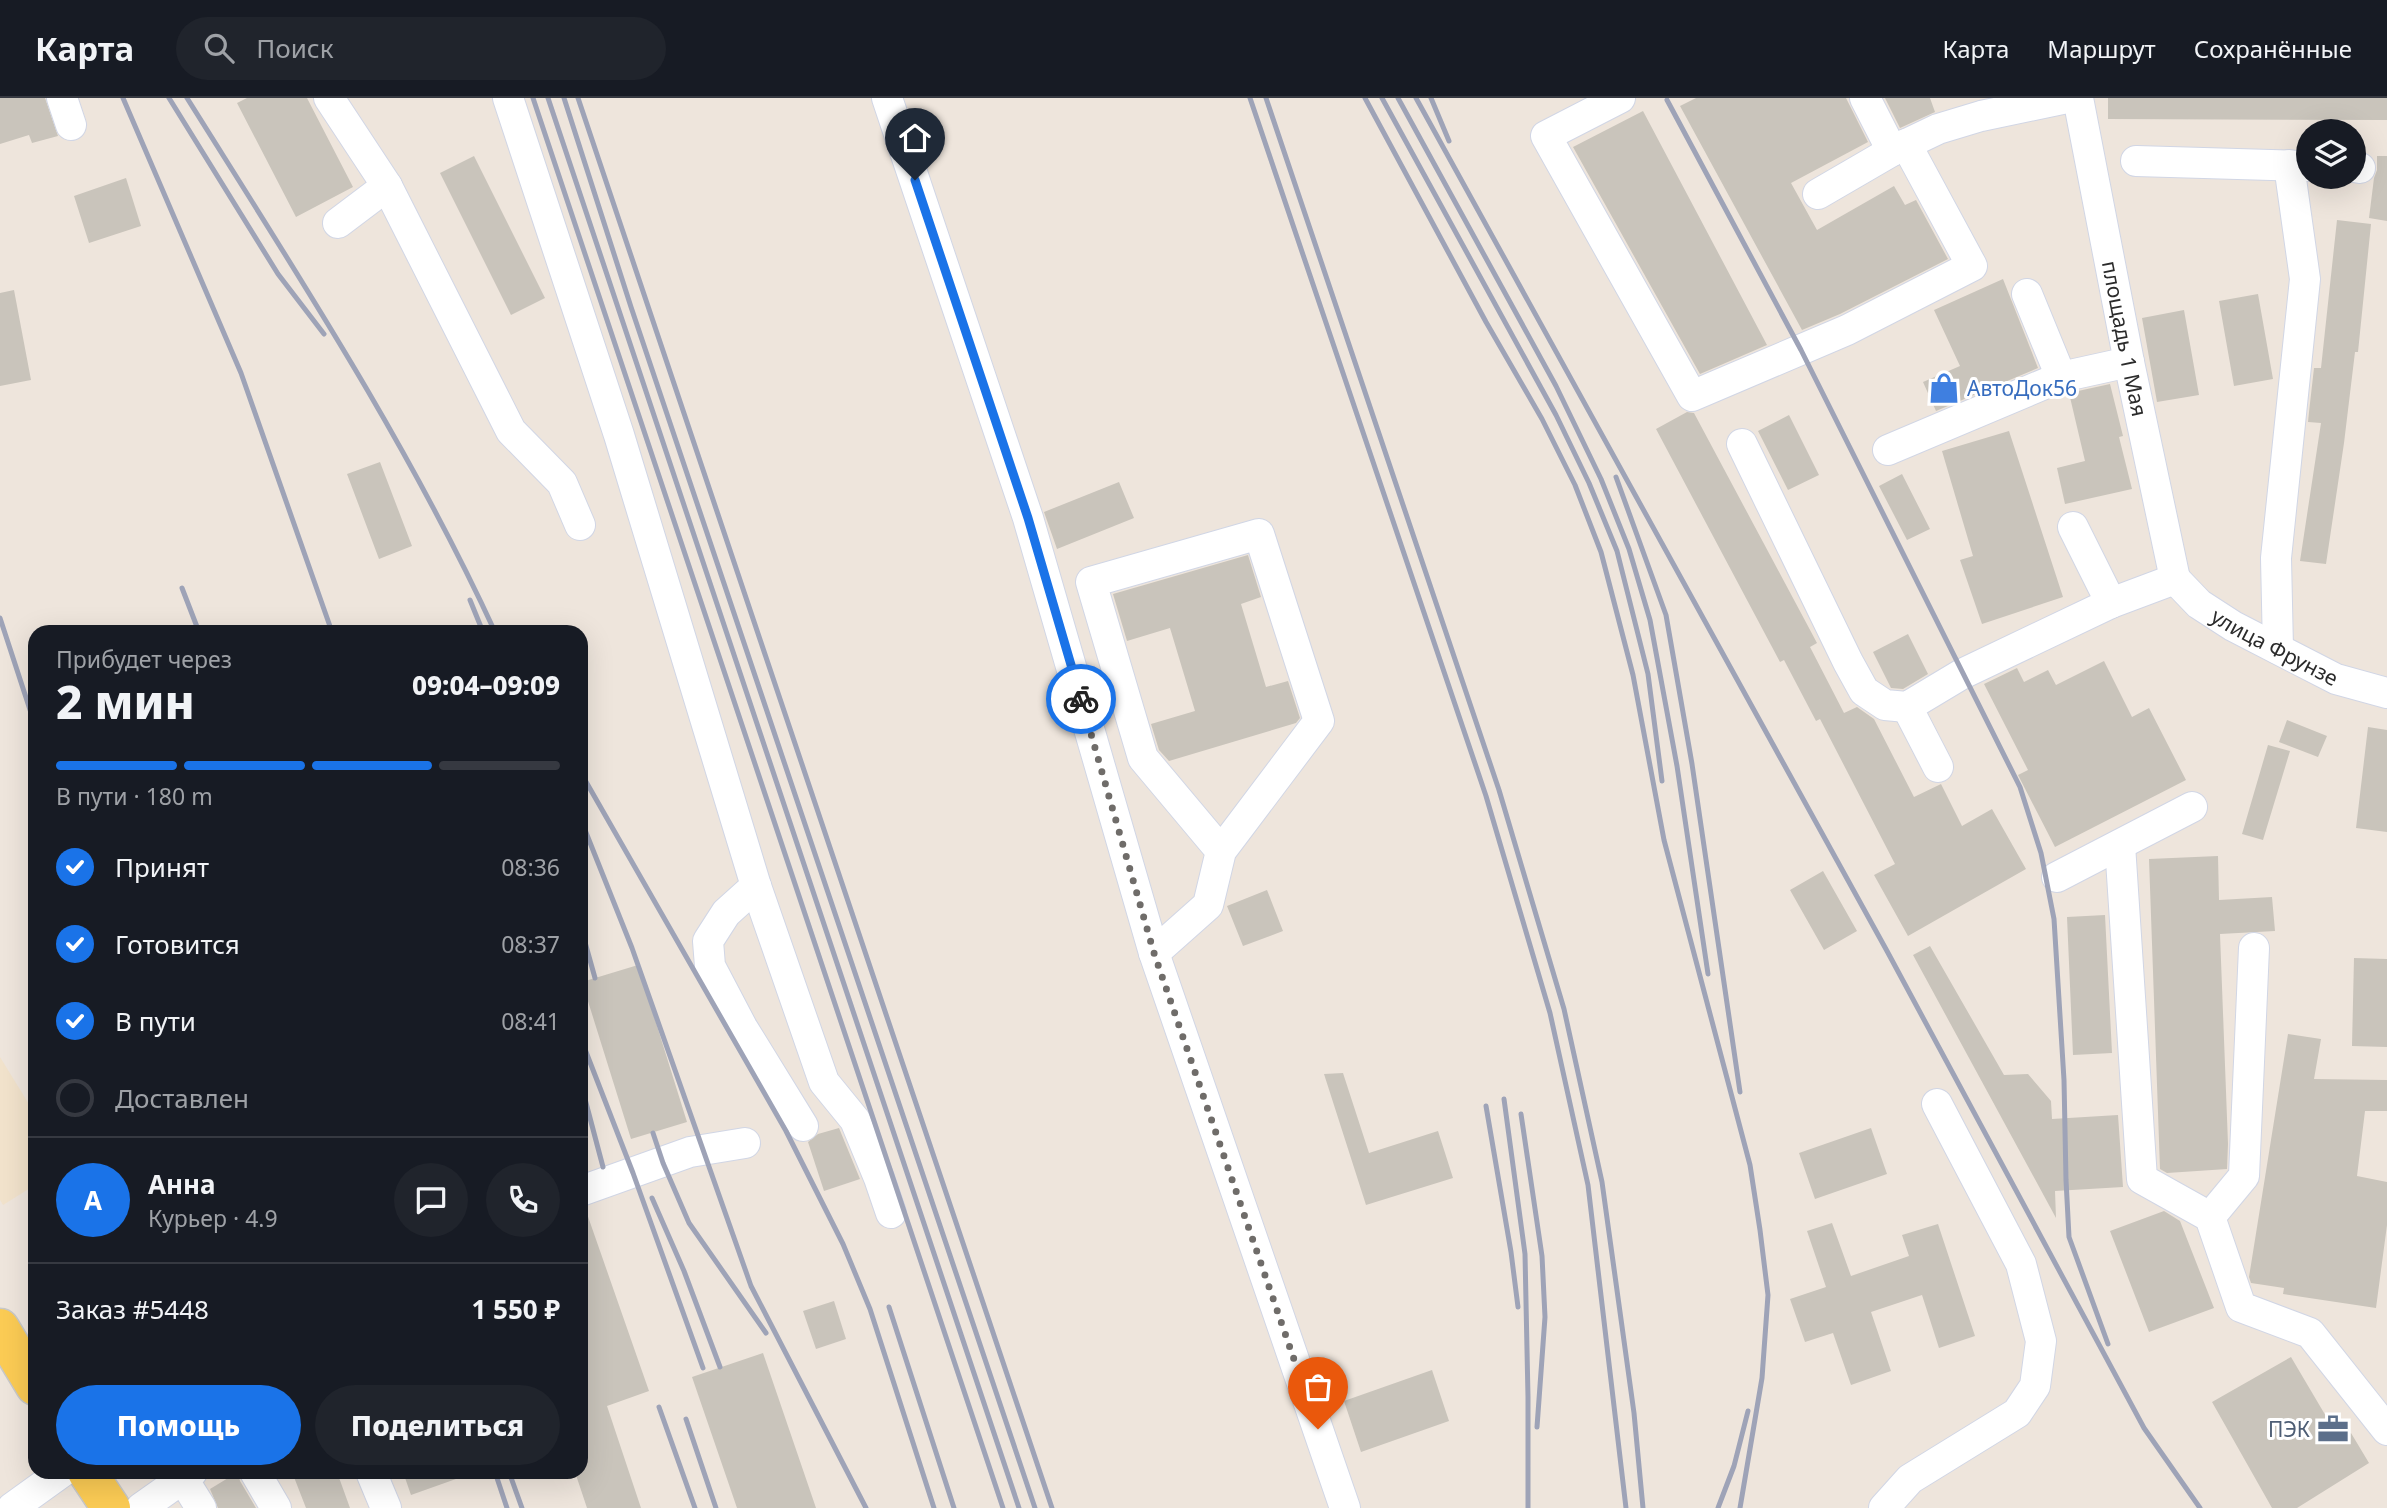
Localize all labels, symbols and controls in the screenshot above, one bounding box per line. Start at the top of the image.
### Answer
search box [176,17,666,80]
text: Карта [35,26,134,71]
icon: search [200,29,238,67]
text: Поиск [256,30,333,66]
text: Карта [1942,32,2009,65]
text: Маршрут [2047,32,2156,65]
text: Сохранённые [2194,32,2352,65]
pin [885,108,945,180]
icon: home [896,119,934,157]
map controls [2296,119,2366,189]
button: layers [2296,119,2366,189]
street label: площадь 1 Мая [2096,258,2154,419]
shop icon: АвтоДок56 [1927,371,1961,405]
place label: АвтоДок56 [1967,374,2077,402]
street label: улица Фрунзе [2206,602,2343,692]
text: Прибудет через [56,643,232,675]
courier [1046,664,1116,734]
text: 09:04–09:09 [412,667,560,703]
text: 2 мин [56,670,195,732]
icon: bike [1062,680,1100,718]
text: В пути · 180 m [56,780,213,812]
icon: check [56,848,94,886]
text: Принят [115,849,209,885]
text: 08:36 [501,851,560,883]
icon: check [56,925,94,963]
text: Готовится [115,926,240,962]
text: 08:37 [501,928,560,960]
icon: check [56,1002,94,1040]
text: В пути [115,1003,196,1039]
text: 08:41 [501,1005,560,1037]
text: Доставлен [115,1080,249,1116]
button: chat [394,1163,468,1237]
button: phone [486,1163,560,1237]
text: Анна [148,1166,216,1202]
text: А [84,1182,102,1218]
text: Курьер · 4.9 [148,1202,278,1234]
text: Заказ #5448 [56,1291,209,1327]
text: 1 550 ₽ [471,1291,560,1327]
pin [1288,1357,1348,1429]
icon: bag [1299,1368,1337,1406]
button: Помощь [56,1385,301,1465]
button: Поделиться [315,1385,560,1465]
office icon: ПЭК [2316,1412,2350,1446]
place label: ПЭК [2268,1415,2310,1443]

